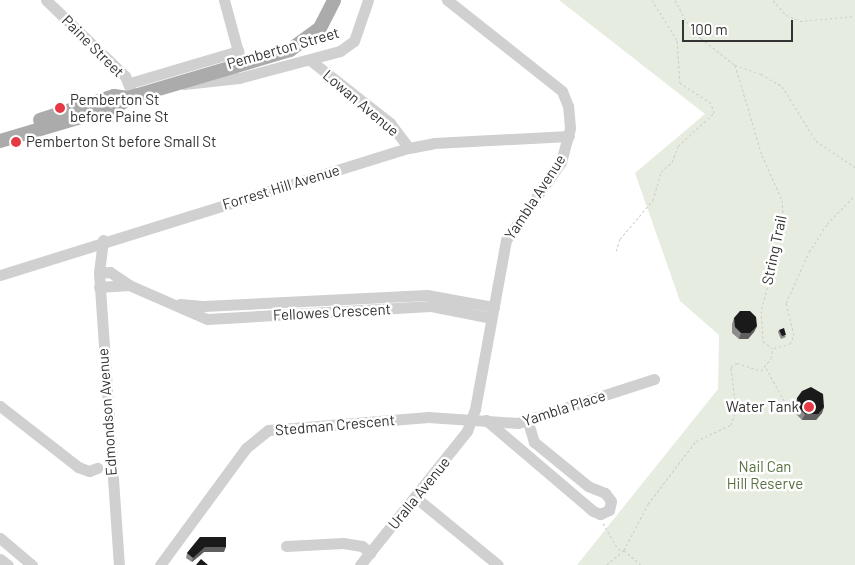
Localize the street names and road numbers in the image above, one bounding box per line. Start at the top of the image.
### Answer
street label: Paine Street [58,11,128,81]
street label: Pemberton Street [225,23,341,73]
street label: Lowan Avenue [319,66,403,140]
street label: Yambla Avenue [501,151,569,243]
street label: Forrest Hill Avenue [220,161,342,213]
street label: String Trail [758,214,790,286]
street label: Fellowes Crescent [273,300,391,324]
street label: Edmondson Avenue [94,348,120,476]
street label: Yambla Place [520,386,608,430]
street label: Stedman Crescent [274,411,396,439]
street label: Uralla Avenue [384,453,454,533]

